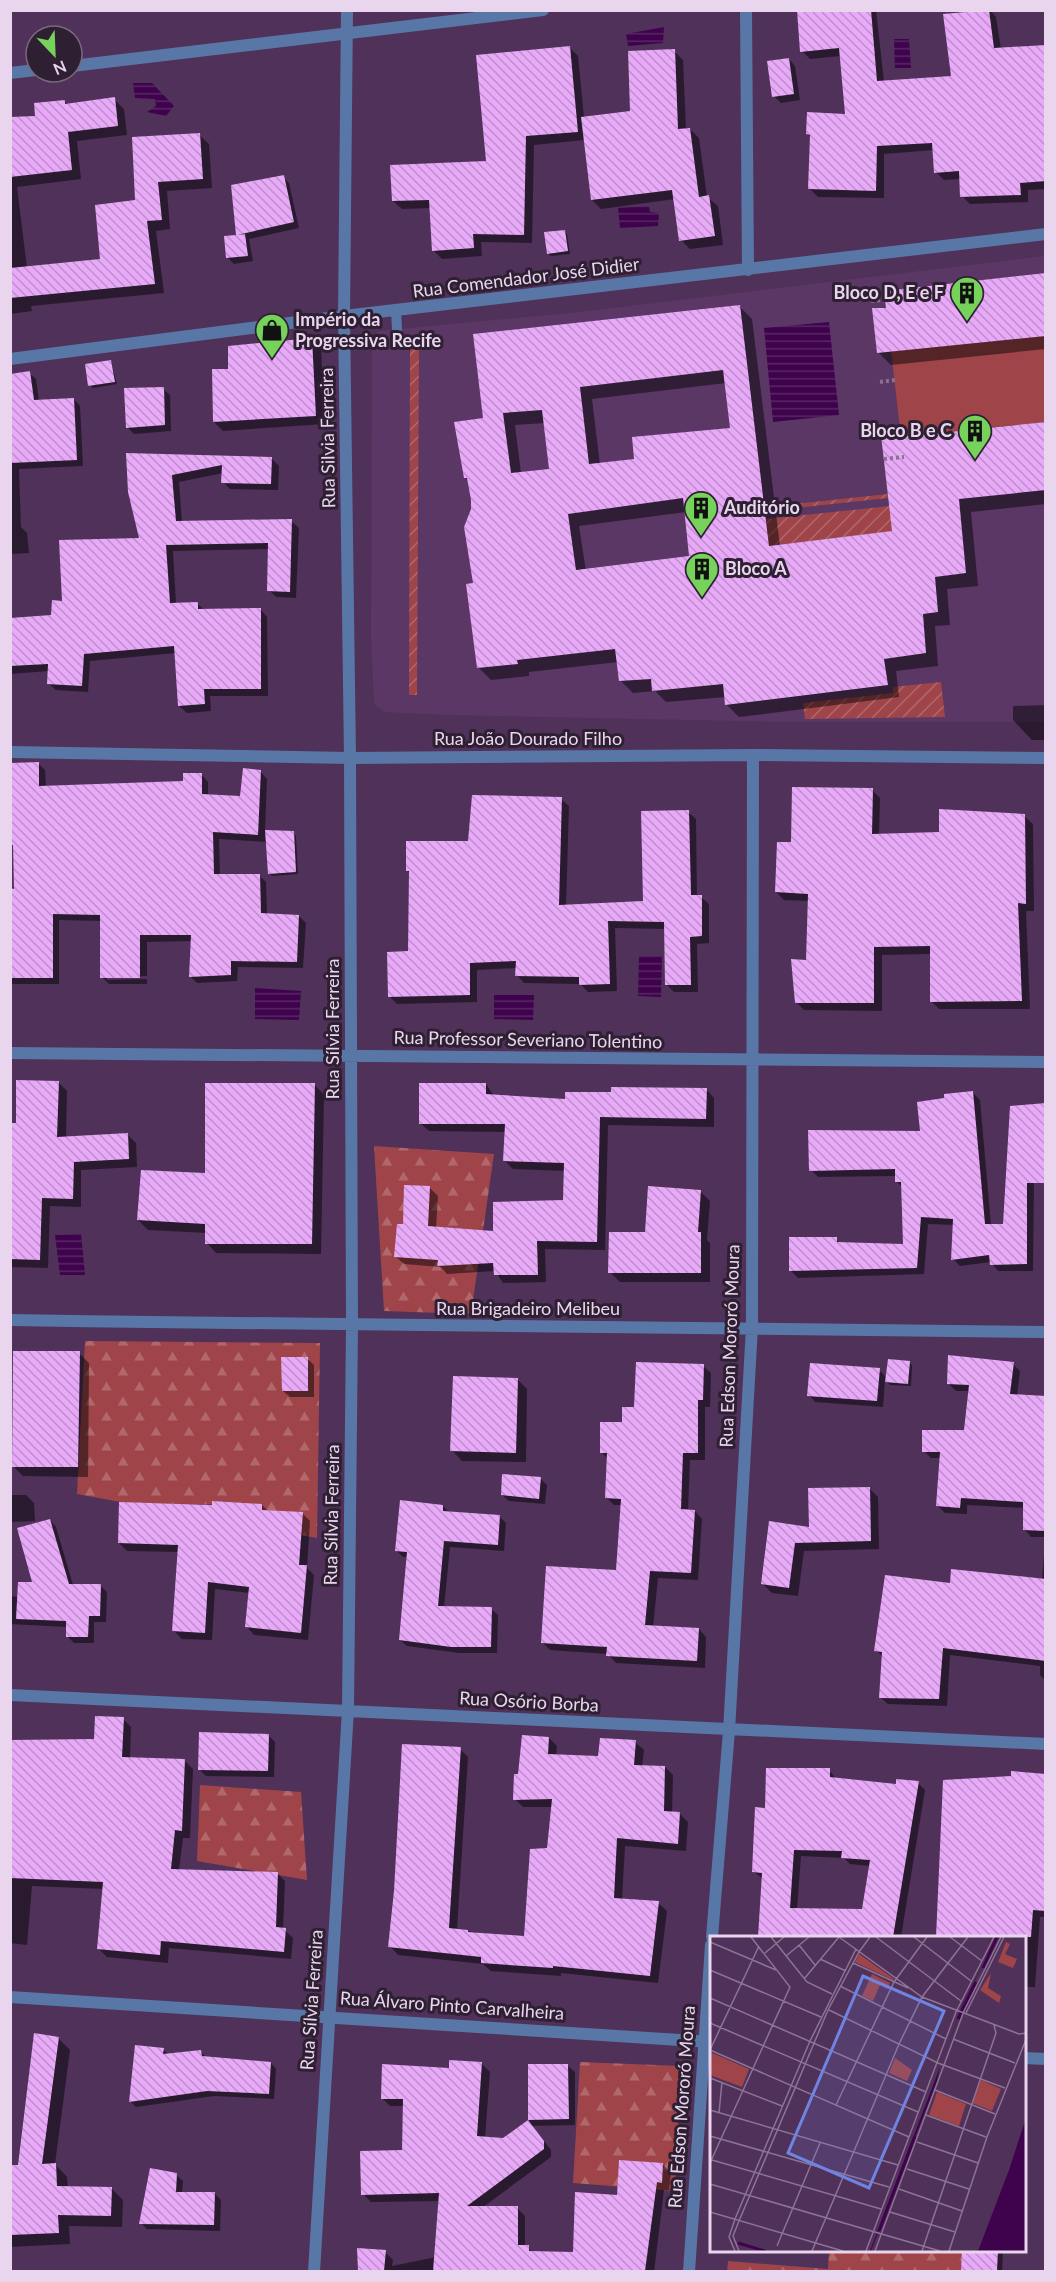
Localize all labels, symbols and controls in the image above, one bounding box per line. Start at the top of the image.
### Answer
north arrow [24,24,84,84]
text: N [51,57,69,79]
street label: Rua Comendador José Didier [411,252,641,302]
building icon: Bloco D, E e F [949,275,985,322]
place label: Bloco D, E e F [833,281,944,303]
place label: Império da Progressiva Recife [295,308,442,351]
shop icon: Império da Progressiva Recife [254,312,290,359]
street label: Rua Silvia Ferreira [315,367,339,509]
building icon: Bloco B e C [957,413,993,460]
place label: Bloco B e C [860,419,952,441]
building icon: Auditório [683,490,719,537]
place label: Auditório [723,496,800,518]
building icon: Bloco A [684,551,720,598]
place label: Bloco A [725,557,787,579]
street label: Rua João Dourado Filho [434,727,622,749]
street label: Rua Sílvia Ferreira [321,958,343,1100]
street label: Rua Professor Severiano Tolentino [393,1026,663,1052]
street label: Rua Edson Mororó Moura [714,1244,744,1448]
street label: Rua Brigadeiro Melibeu [436,1297,620,1319]
street label: Rua Sílvia Ferreira [319,1444,343,1586]
street label: Rua Osório Borba [459,1686,599,1716]
street label: Rua Sílvia Ferreira [295,1929,327,2071]
inset map [710,1936,1026,2252]
street label: Rua Álvaro Pinto Carvalheira [339,1986,565,2024]
street label: Rua Edson Mororó Moura [663,2005,699,2209]

